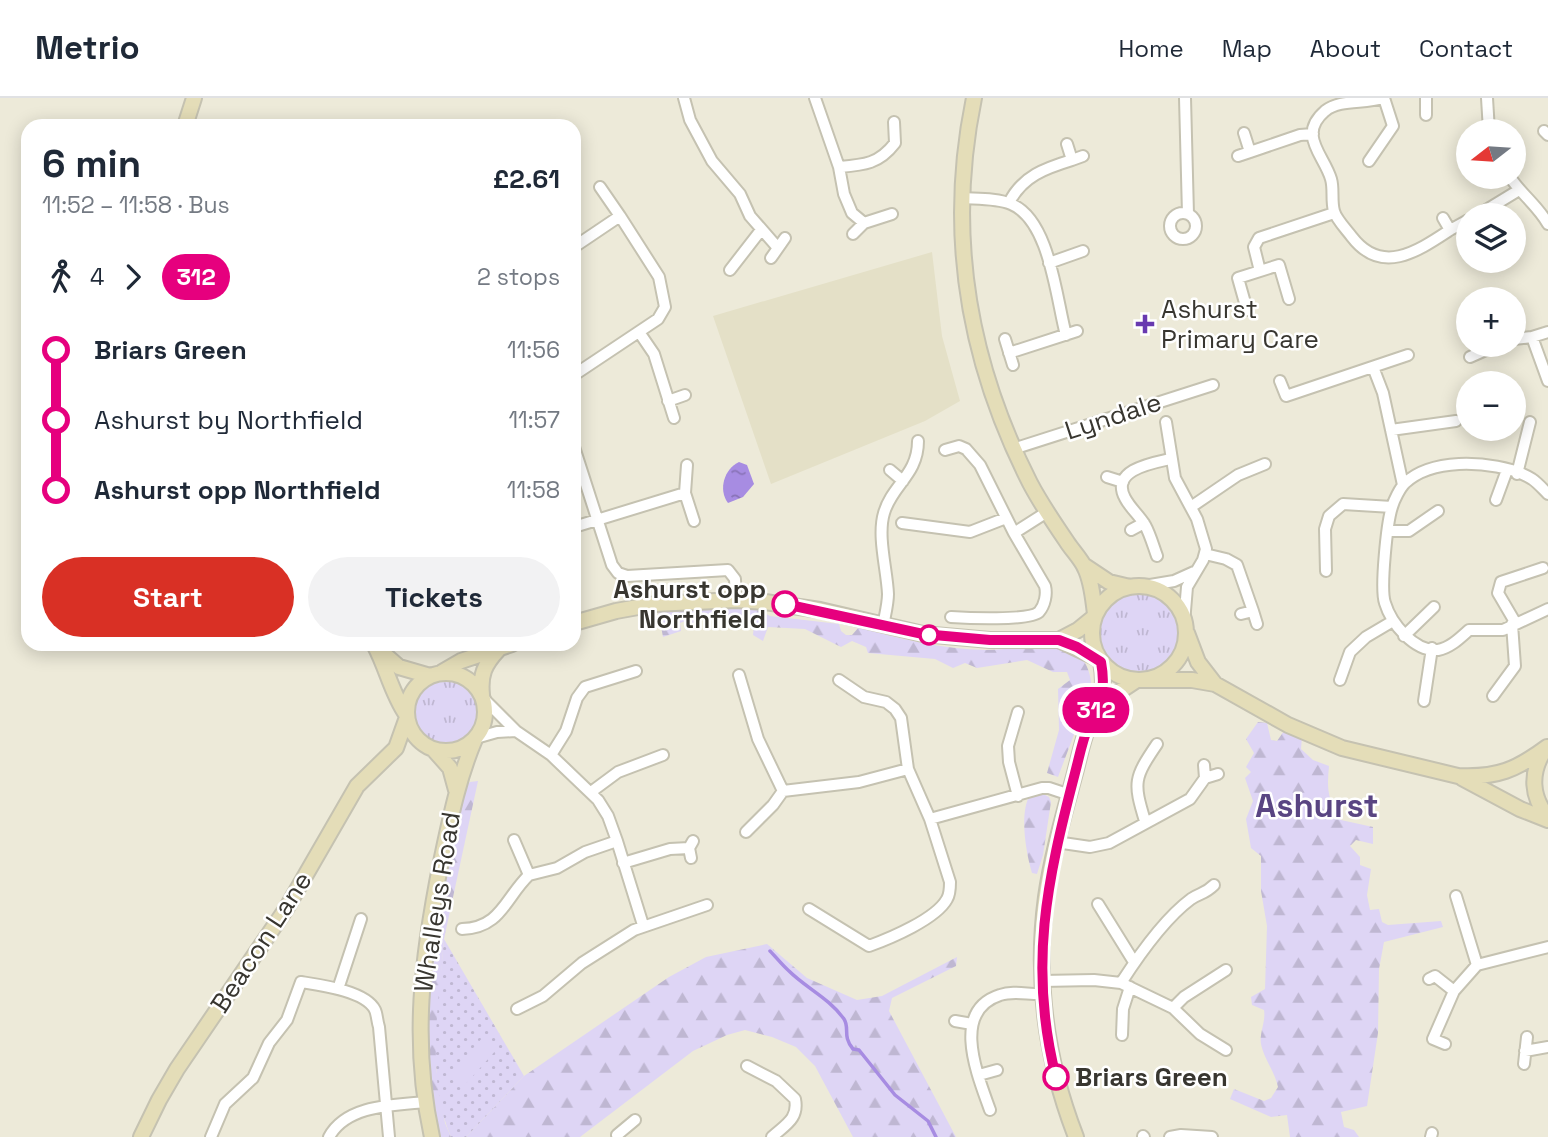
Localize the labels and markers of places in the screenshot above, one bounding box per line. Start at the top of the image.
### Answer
place label: Ashurst Primary Care [1161,292,1319,356]
marker: Ashurst Primary Care [1135,314,1155,334]
place label: Ashurst opp Northfield [613,572,766,636]
marker: Ashurst opp Northfield [772,591,798,617]
unlabelled marker [919,625,939,645]
place label: Briars Green [1075,1060,1228,1094]
marker: Briars Green [1043,1064,1069,1090]

